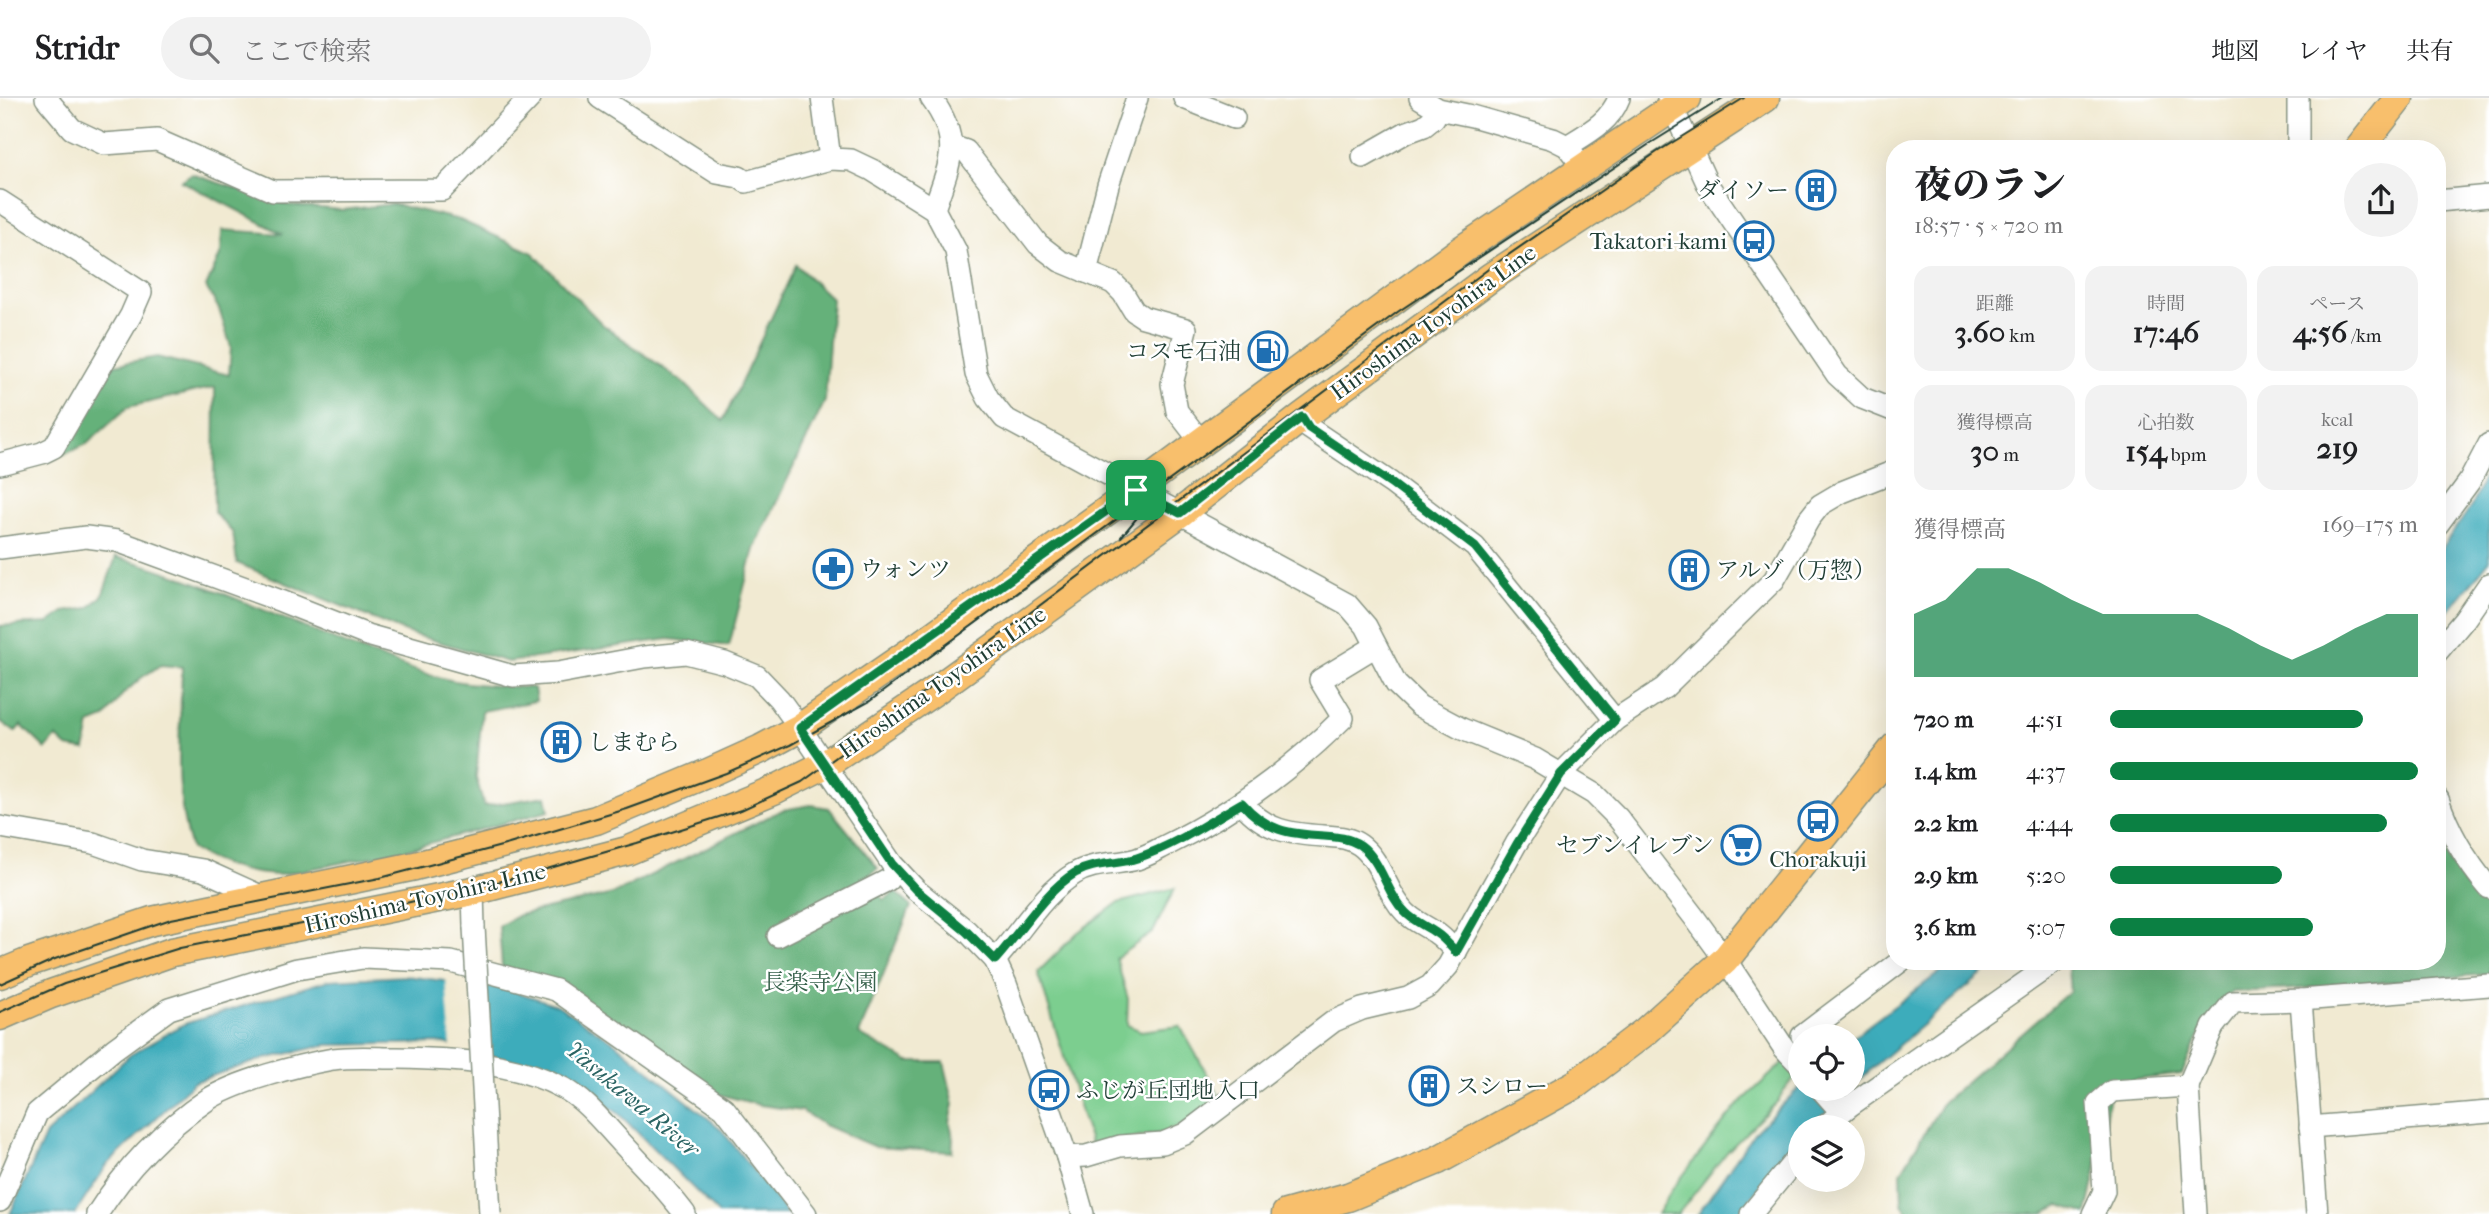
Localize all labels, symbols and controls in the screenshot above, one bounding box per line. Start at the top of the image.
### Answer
search box [161,17,651,80]
text: Stridr [35,29,119,68]
icon: search [185,29,223,67]
text: ここで検索 [241,36,371,67]
text: 地図 [2211,37,2259,65]
text: レイヤ [2297,37,2368,65]
text: 共有 [2406,37,2454,65]
text: 夜のラン [1914,163,2066,208]
button: share [2344,163,2418,237]
building icon: ダイソー [1795,169,1837,211]
place label: ダイソー [1697,177,1789,204]
text: 18:57 · 5 × 720 m [1914,212,2063,239]
bus stop icon: Takatori-kami [1733,220,1775,262]
place label: Takatori-kami [1590,228,1727,255]
street label: Hiroshima Toyohira Line [1325,239,1541,406]
text: 距離 [1976,293,2014,315]
text: 時間 [2147,293,2185,315]
text: ペース [2309,293,2365,315]
text: 3.60 [1954,315,2005,350]
text: 17:46 [2133,315,2199,350]
text: 4:56 [2293,315,2347,350]
text: km [2005,325,2035,347]
text: /km [2347,325,2382,347]
fuel station icon: コスモ石油 [1247,330,1289,372]
place label: コスモ石油 [1126,338,1241,365]
text: kcal [2321,409,2353,431]
text: 獲得標高 [1957,412,2033,434]
text: 心拍数 [2137,412,2195,434]
text: 219 [2316,431,2358,466]
text: 30 [1970,434,1999,469]
text: 154 [2125,434,2167,469]
text: m [1999,444,2019,466]
text: bpm [2167,444,2207,466]
pin [1106,460,1166,520]
icon: arrive [1117,471,1155,509]
text: 169–175 m [2322,511,2418,538]
text: 獲得標高 [1914,516,2006,543]
pharmacy icon: ウォンツ [812,548,854,590]
building icon: アルゾ（万惣） [1668,549,1710,591]
place label: ウォンツ [860,556,951,583]
place label: アルゾ（万惣） [1716,557,1876,584]
street label: Hiroshima Toyohira Line [833,601,1051,764]
text: 720 m [1914,706,1974,733]
text: 4:51 [2026,706,2063,733]
building icon: しまむら [540,721,582,763]
place label: しまむら [588,729,680,756]
text: 1.4 km [1914,758,1977,785]
text: 4:37 [2026,758,2066,785]
bus stop icon: Chorakuji [1797,800,1839,842]
text: 2.2 km [1914,810,1978,837]
text: 4:44 [2026,810,2072,837]
supermarket icon: セブンイレブン [1720,824,1762,866]
place label: セブンイレブン [1556,832,1714,859]
place label: Chorakuji [1769,846,1867,873]
street label: Hiroshima Toyohira Line [302,858,548,939]
text: 2.9 km [1914,862,1978,889]
text: 5:20 [2026,862,2066,889]
text: 3.6 km [1914,914,1976,941]
text: 5:07 [2026,914,2065,941]
park label: 長楽寺公園 [763,969,878,996]
map controls [1788,1024,1865,1192]
button: locate [1788,1024,1865,1101]
water label: Yasukawa River [561,1035,707,1164]
building icon: スシロー [1408,1065,1450,1107]
bus stop icon: ふじが丘団地入口 [1028,1069,1070,1111]
place label: スシロー [1456,1073,1548,1100]
place label: ふじが丘団地入口 [1076,1077,1260,1104]
button: layers [1788,1115,1865,1192]

